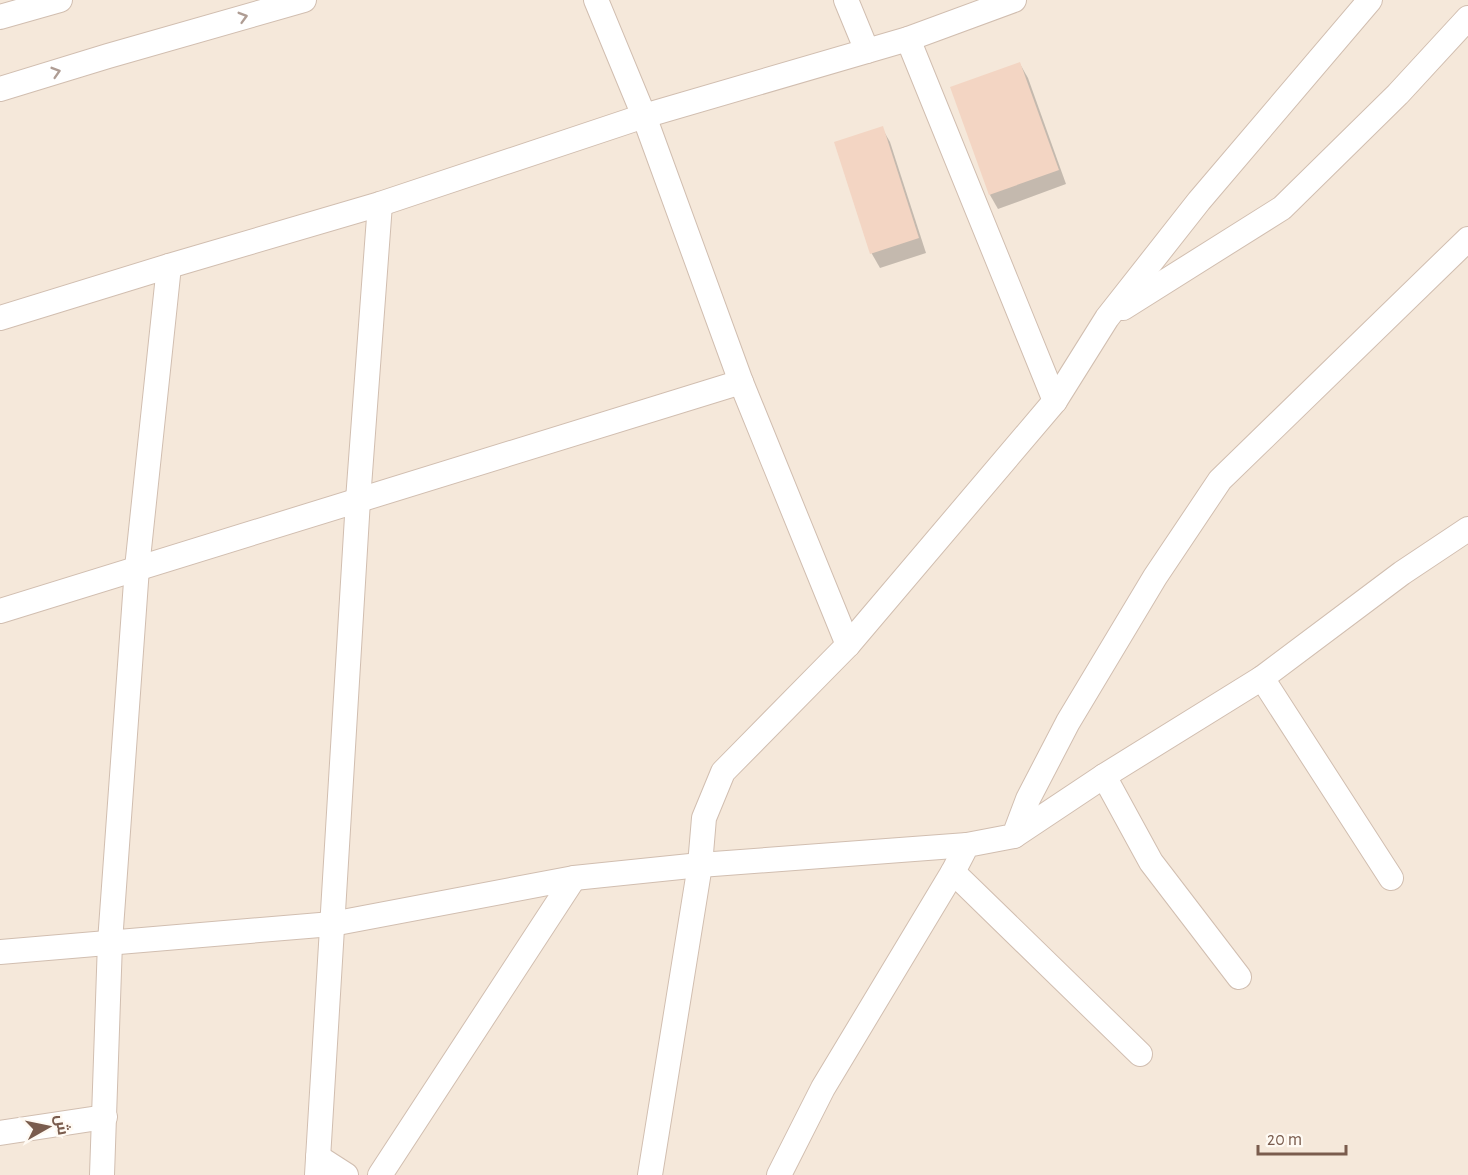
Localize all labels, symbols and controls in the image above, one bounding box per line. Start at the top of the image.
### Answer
one-way arrow [237,12,248,24]
one-way arrow [50,67,61,79]
north arrow [18,1097,78,1157]
text: ش [51,1113,72,1136]
scale bar [1258,1118,1346,1156]
text: 20 m [1267,1131,1302,1149]

